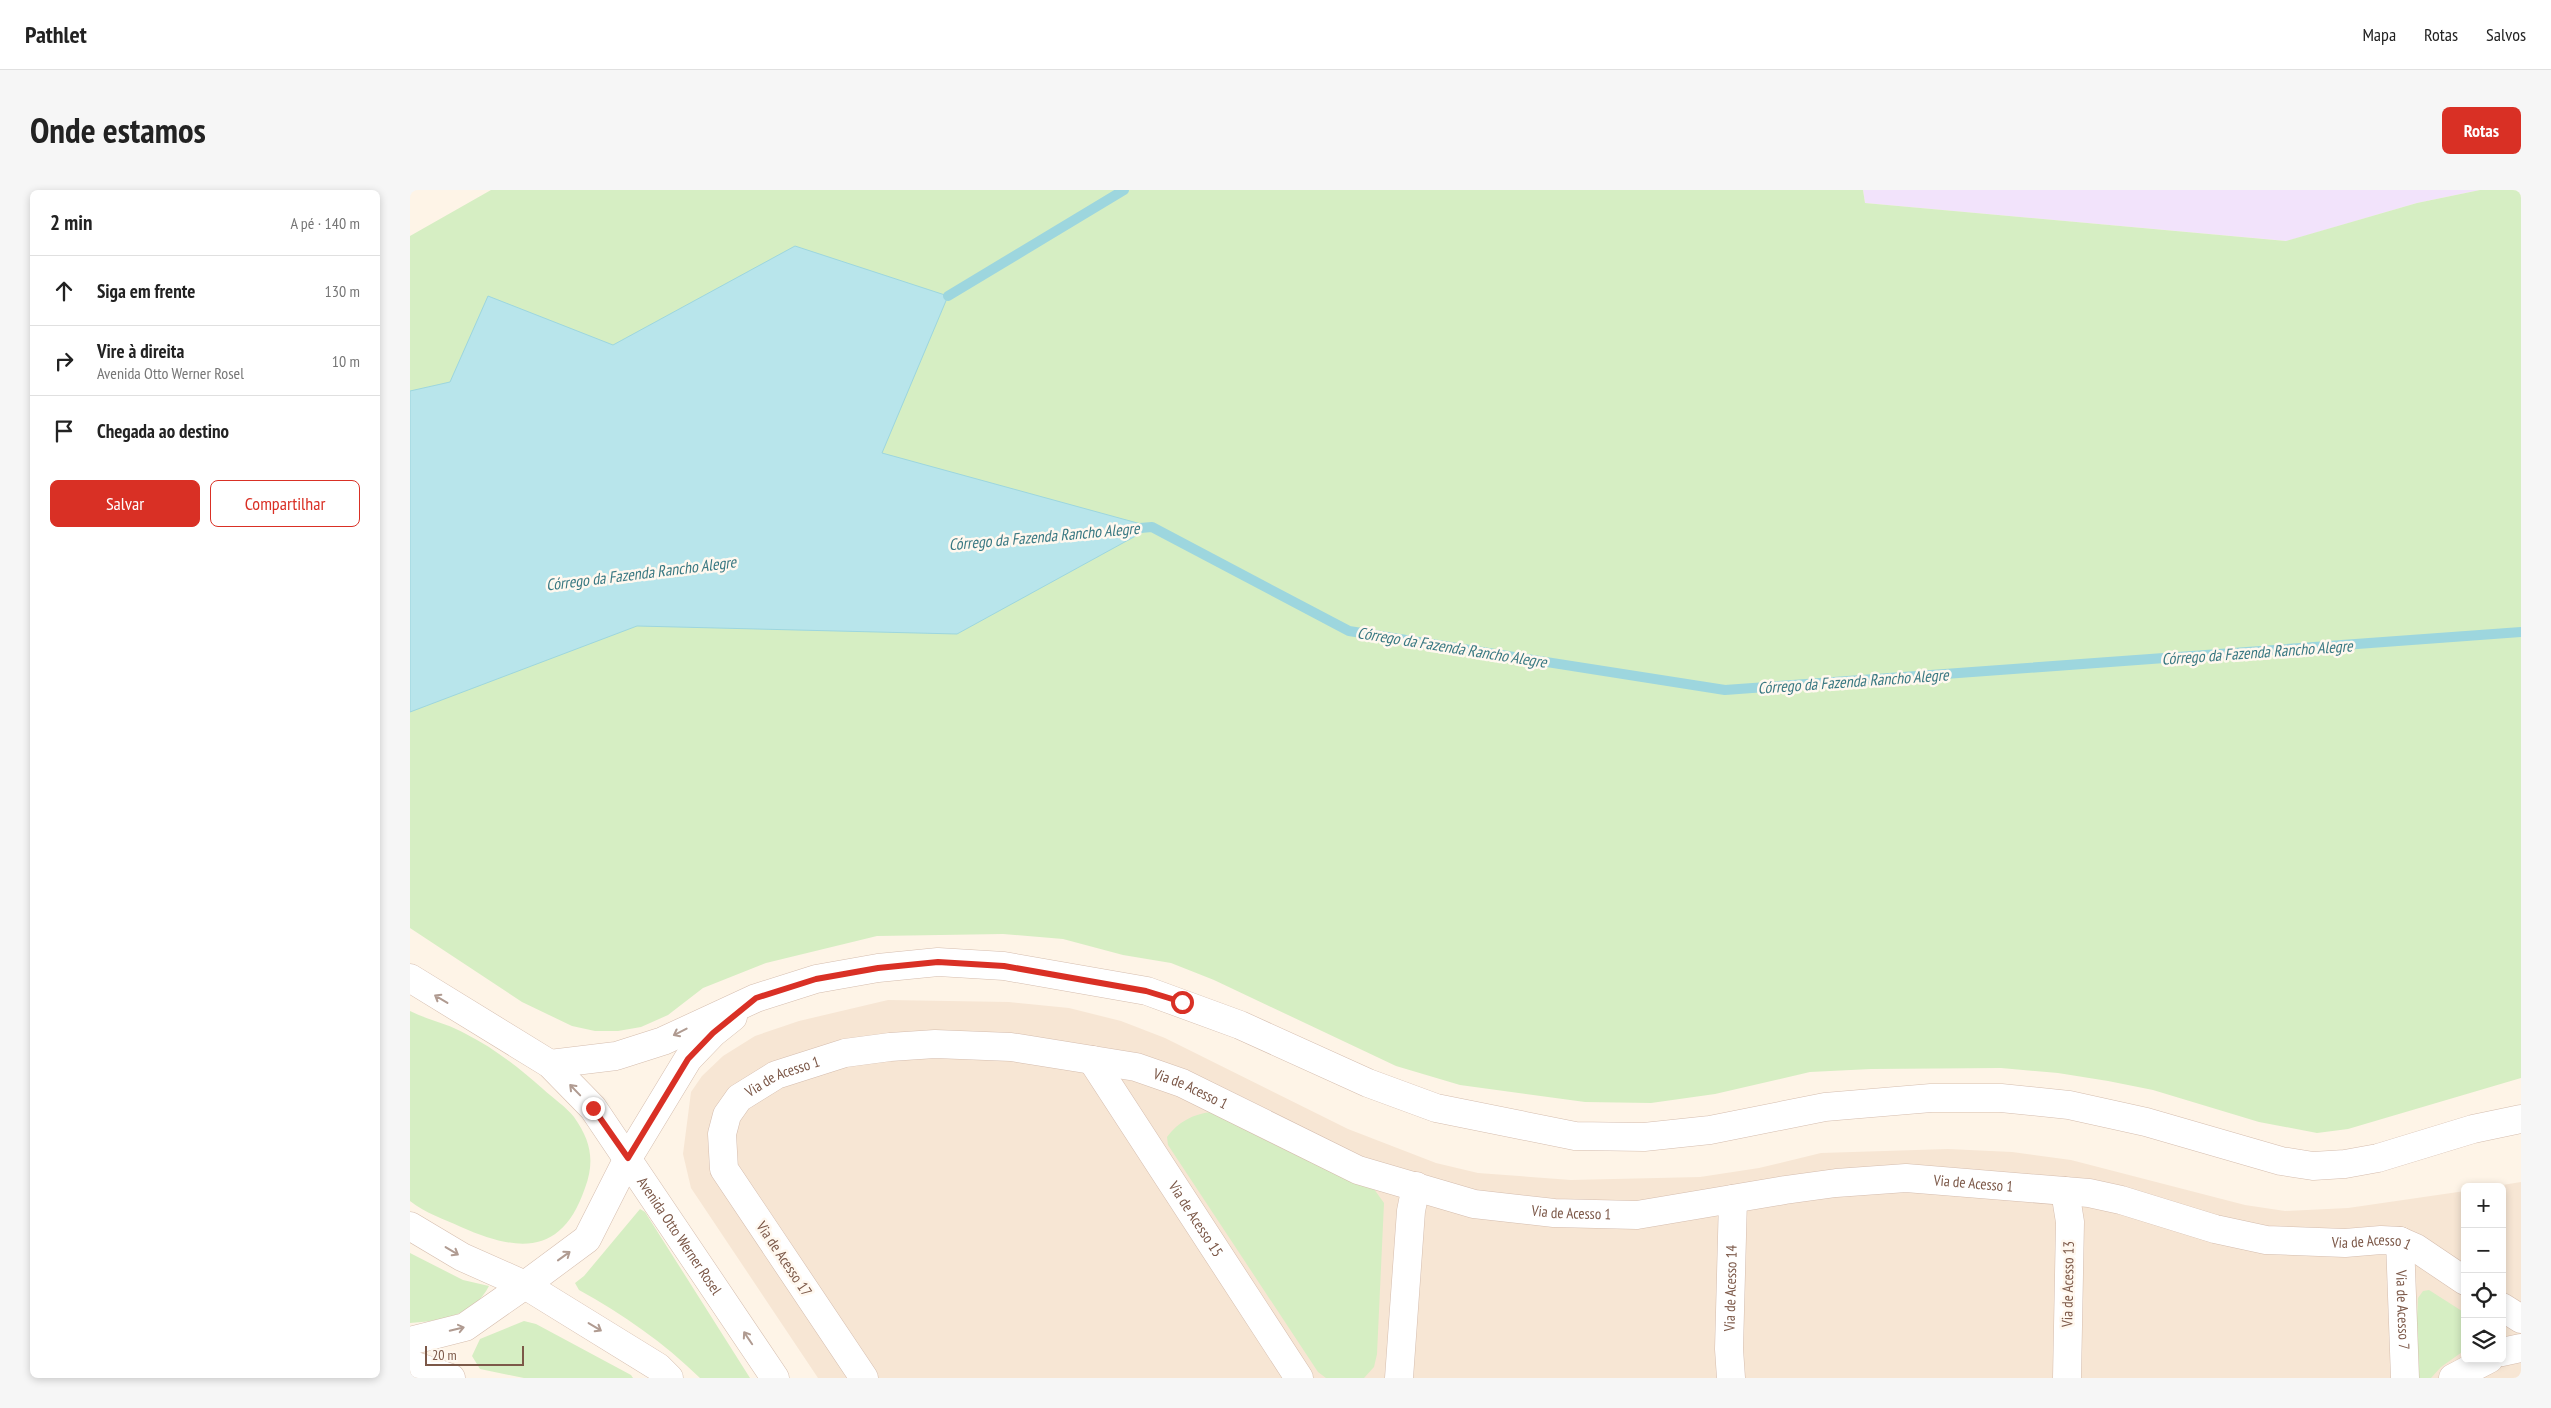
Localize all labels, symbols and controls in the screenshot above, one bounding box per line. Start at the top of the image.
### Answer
text: Pathlet [25,19,87,50]
text: Mapa [2362,23,2396,46]
text: Rotas [2424,23,2458,46]
text: Salvos [2486,23,2526,46]
text: Onde estamos [30,107,206,153]
button: Rotas [2442,107,2521,154]
text: 2 min [50,209,92,236]
text: A pé · 140 m [290,213,360,233]
icon: ahead [50,277,78,305]
text: Siga em frente [97,279,195,303]
text: 130 m [325,281,360,301]
text: Vire à direita [97,339,184,363]
icon: right [50,347,78,375]
text: 10 m [332,351,360,371]
text: Avenida Otto Werner Rosel [97,363,244,383]
icon: arrive [50,417,78,445]
text: Chegada ao destino [97,419,229,443]
button: Salvar [50,480,200,527]
button: Compartilhar [210,480,360,527]
water label: Córrego da Fazenda Rancho Alegre [948,518,1142,554]
water label: Córrego da Fazenda Rancho Alegre [545,551,739,595]
water label: Córrego da Fazenda Rancho Alegre [1356,622,1549,672]
water label: Córrego da Fazenda Rancho Alegre [2161,635,2355,669]
water label: Córrego da Fazenda Rancho Alegre [1757,664,1951,698]
route start [1171,991,1194,1014]
one-way arrow [435,993,449,1003]
one-way arrow [673,1028,688,1037]
street label: Via de Acesso 1 [741,1052,822,1101]
street label: Via de Acesso 1 [1150,1063,1231,1113]
one-way arrow [569,1083,581,1096]
route end [582,1097,605,1120]
street label: Via de Acesso 1 [1932,1170,2014,1196]
street label: Avenida Otto Werner Rosel [633,1173,726,1298]
street label: Via de Acesso 15 [1164,1177,1228,1260]
map controls [2461,1183,2506,1363]
button: + [2461,1183,2506,1228]
street label: Via de Acesso 1 [1530,1200,1611,1223]
street label: Via de Acesso 17 [752,1217,816,1300]
button: − [2461,1228,2506,1273]
street label: Via de Acesso 1 [2330,1230,2414,1254]
street label: Via de Acesso 13 [2057,1241,2078,1328]
street label: Via de Acesso 14 [1719,1244,1741,1333]
one-way arrow [444,1246,458,1256]
one-way arrow [557,1251,570,1262]
street label: Via de Acesso 7 [2392,1269,2414,1350]
button: locate [2461,1273,2506,1318]
button: layers [2461,1318,2506,1363]
one-way arrow [587,1323,601,1333]
one-way arrow [449,1324,465,1334]
one-way arrow [743,1331,753,1345]
scale bar [425,1343,524,1366]
text: 20 m [432,1346,457,1364]

